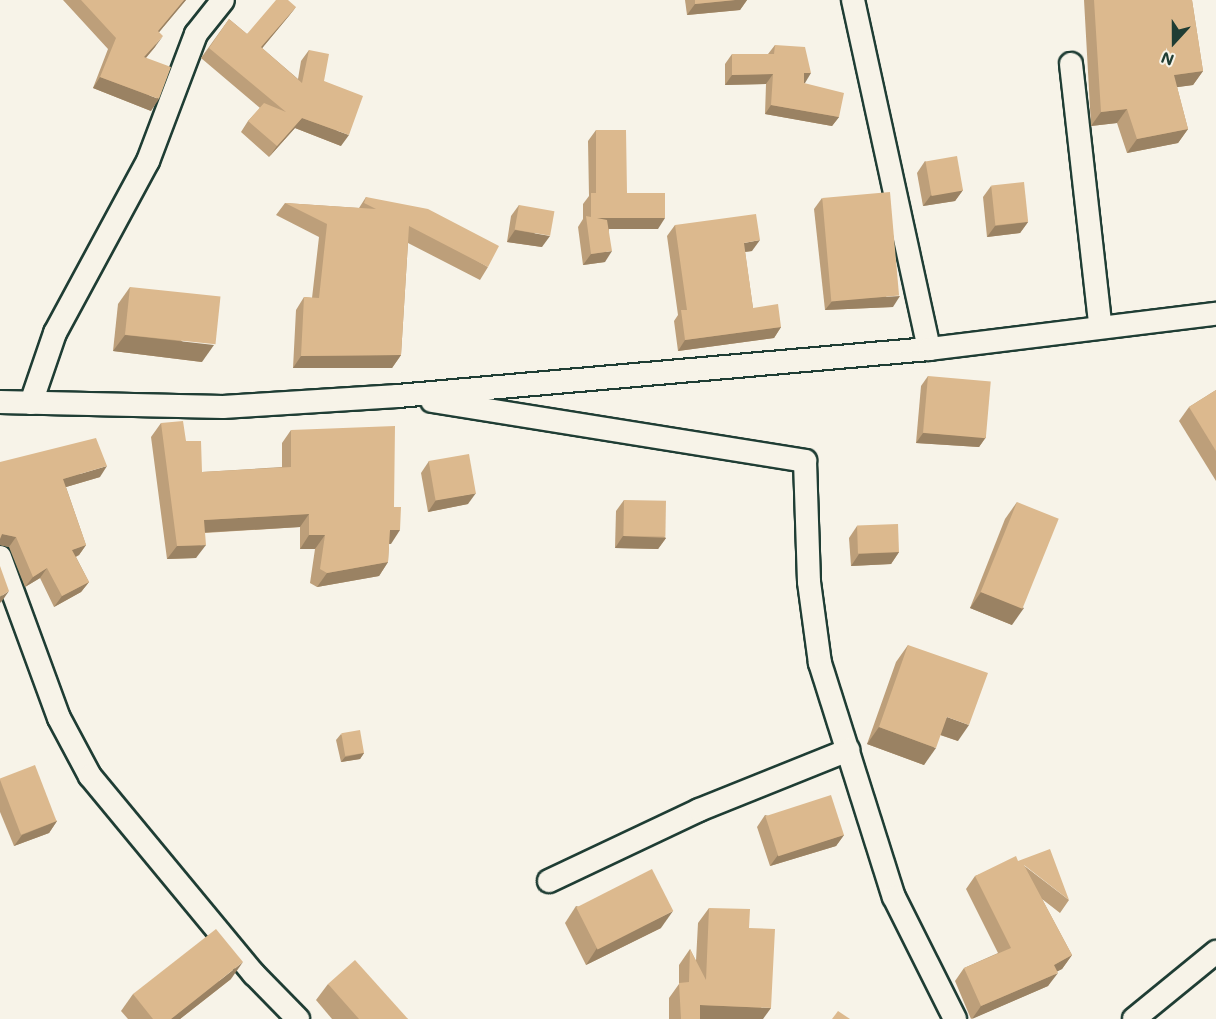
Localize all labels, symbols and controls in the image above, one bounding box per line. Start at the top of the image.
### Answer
north arrow [1144,12,1204,72]
text: N [1158,47,1177,71]

